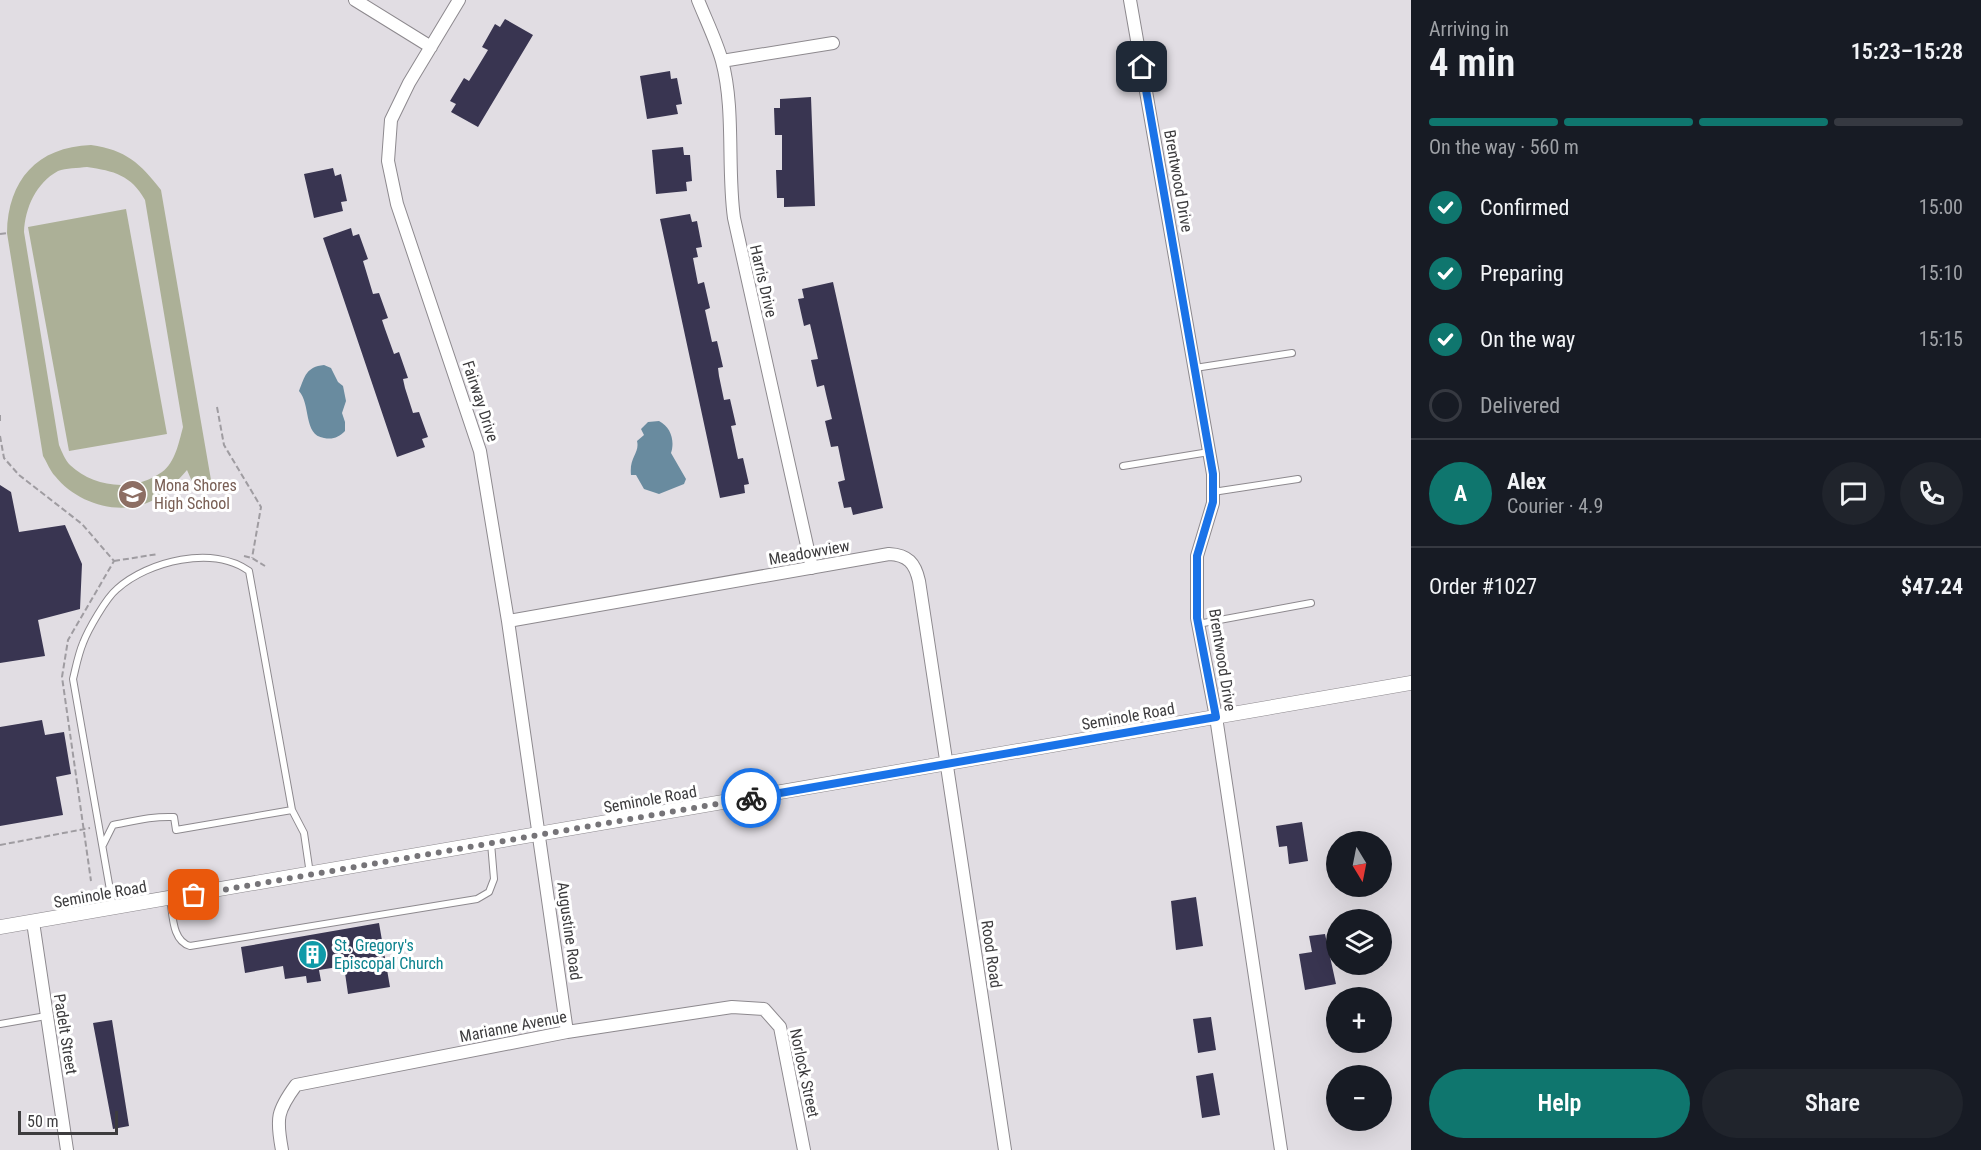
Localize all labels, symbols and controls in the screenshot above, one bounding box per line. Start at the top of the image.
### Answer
text: Arriving in [1429,17,1509,41]
text: 15:23–15:28 [1851,39,1963,64]
text: 4 min [1429,40,1515,86]
pin [1116,41,1167,92]
icon: home [1125,50,1158,83]
street label: Brentwood Drive [1160,129,1197,234]
text: On the way · 560 m [1429,135,1579,159]
icon: check [1429,191,1462,224]
text: Confirmed [1480,195,1569,220]
text: 15:00 [1919,195,1963,219]
street label: Harris Drive [746,243,781,319]
icon: check [1429,257,1462,290]
text: Preparing [1480,261,1564,286]
text: 15:10 [1919,261,1963,285]
icon: check [1429,323,1462,356]
text: On the way [1480,327,1575,352]
text: 15:15 [1919,327,1963,351]
street label: Fairway Drive [459,358,503,444]
text: Delivered [1480,393,1560,418]
button: chat [1822,462,1885,525]
button: phone [1900,462,1963,525]
text: Alex [1507,469,1546,494]
place label: Mona Shores High School [154,476,237,513]
school or university icon: Mona Shores High School [117,478,149,510]
text: A [1454,481,1467,506]
text: Courier · 4.9 [1507,494,1603,518]
street label: Meadowview [767,536,851,569]
text: Order #1027 [1429,574,1537,599]
text: $47.24 [1901,574,1963,599]
street label: Brentwood Drive [1205,608,1240,713]
street label: Seminole Road [1080,699,1176,734]
courier [721,768,781,828]
street label: Seminole Road [602,782,698,817]
icon: bike [735,782,768,815]
north arrow [1326,831,1392,897]
map controls [1326,831,1392,1131]
pin [168,869,219,920]
street label: Seminole Road [52,877,148,912]
icon: bag [177,878,210,911]
street label: Augustine Road [553,881,586,982]
button: layers [1326,909,1392,975]
street label: Rood Road [977,919,1006,989]
place label: St. Gregory's Episcopal Church [334,936,444,973]
building icon: St. Gregory's Episcopal Church [297,938,329,970]
button: + [1326,987,1392,1053]
street label: Padelt Street [50,992,81,1076]
street label: Marianne Avenue [458,1007,568,1046]
street label: Norlock Street [786,1027,823,1119]
button: − [1326,1065,1392,1131]
button: Help [1429,1069,1690,1138]
button: Share [1702,1069,1963,1138]
scale bar [18,1108,118,1136]
text: 50 m [27,1112,59,1131]

